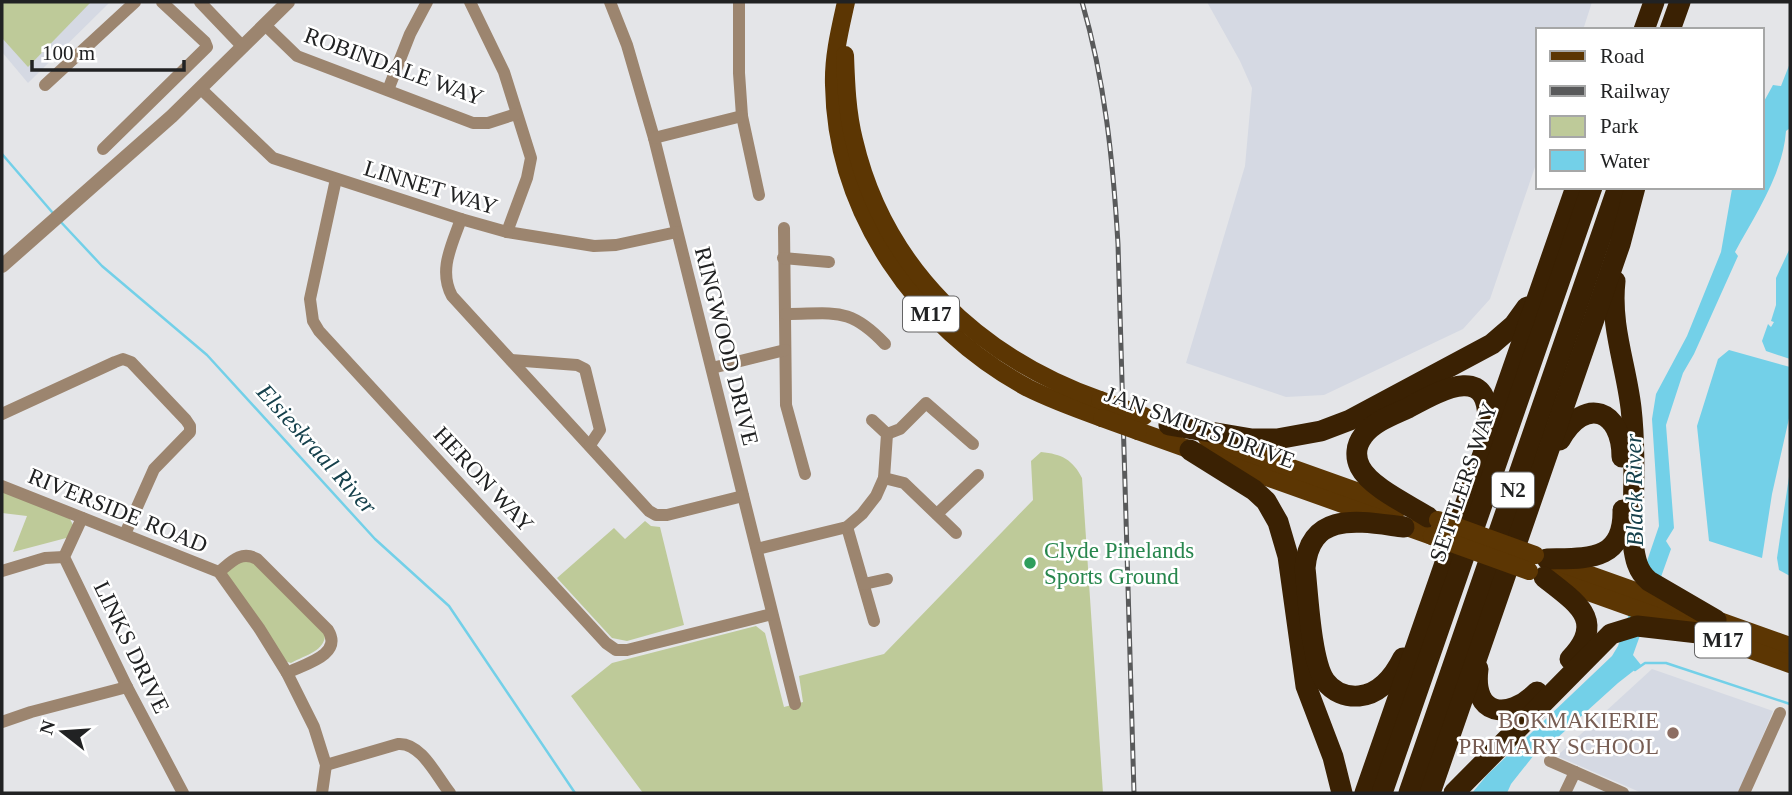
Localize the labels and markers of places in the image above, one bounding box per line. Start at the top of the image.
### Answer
place label: Clyde Pinelands Sports Ground [1044,538,1194,589]
marker: Clyde Pinelands Sports Ground [1022,555,1038,571]
place label: BOKMAKIERIE PRIMARY SCHOOL [1459,708,1659,759]
marker: BOKMAKIERIE PRIMARY SCHOOL [1665,725,1681,741]

